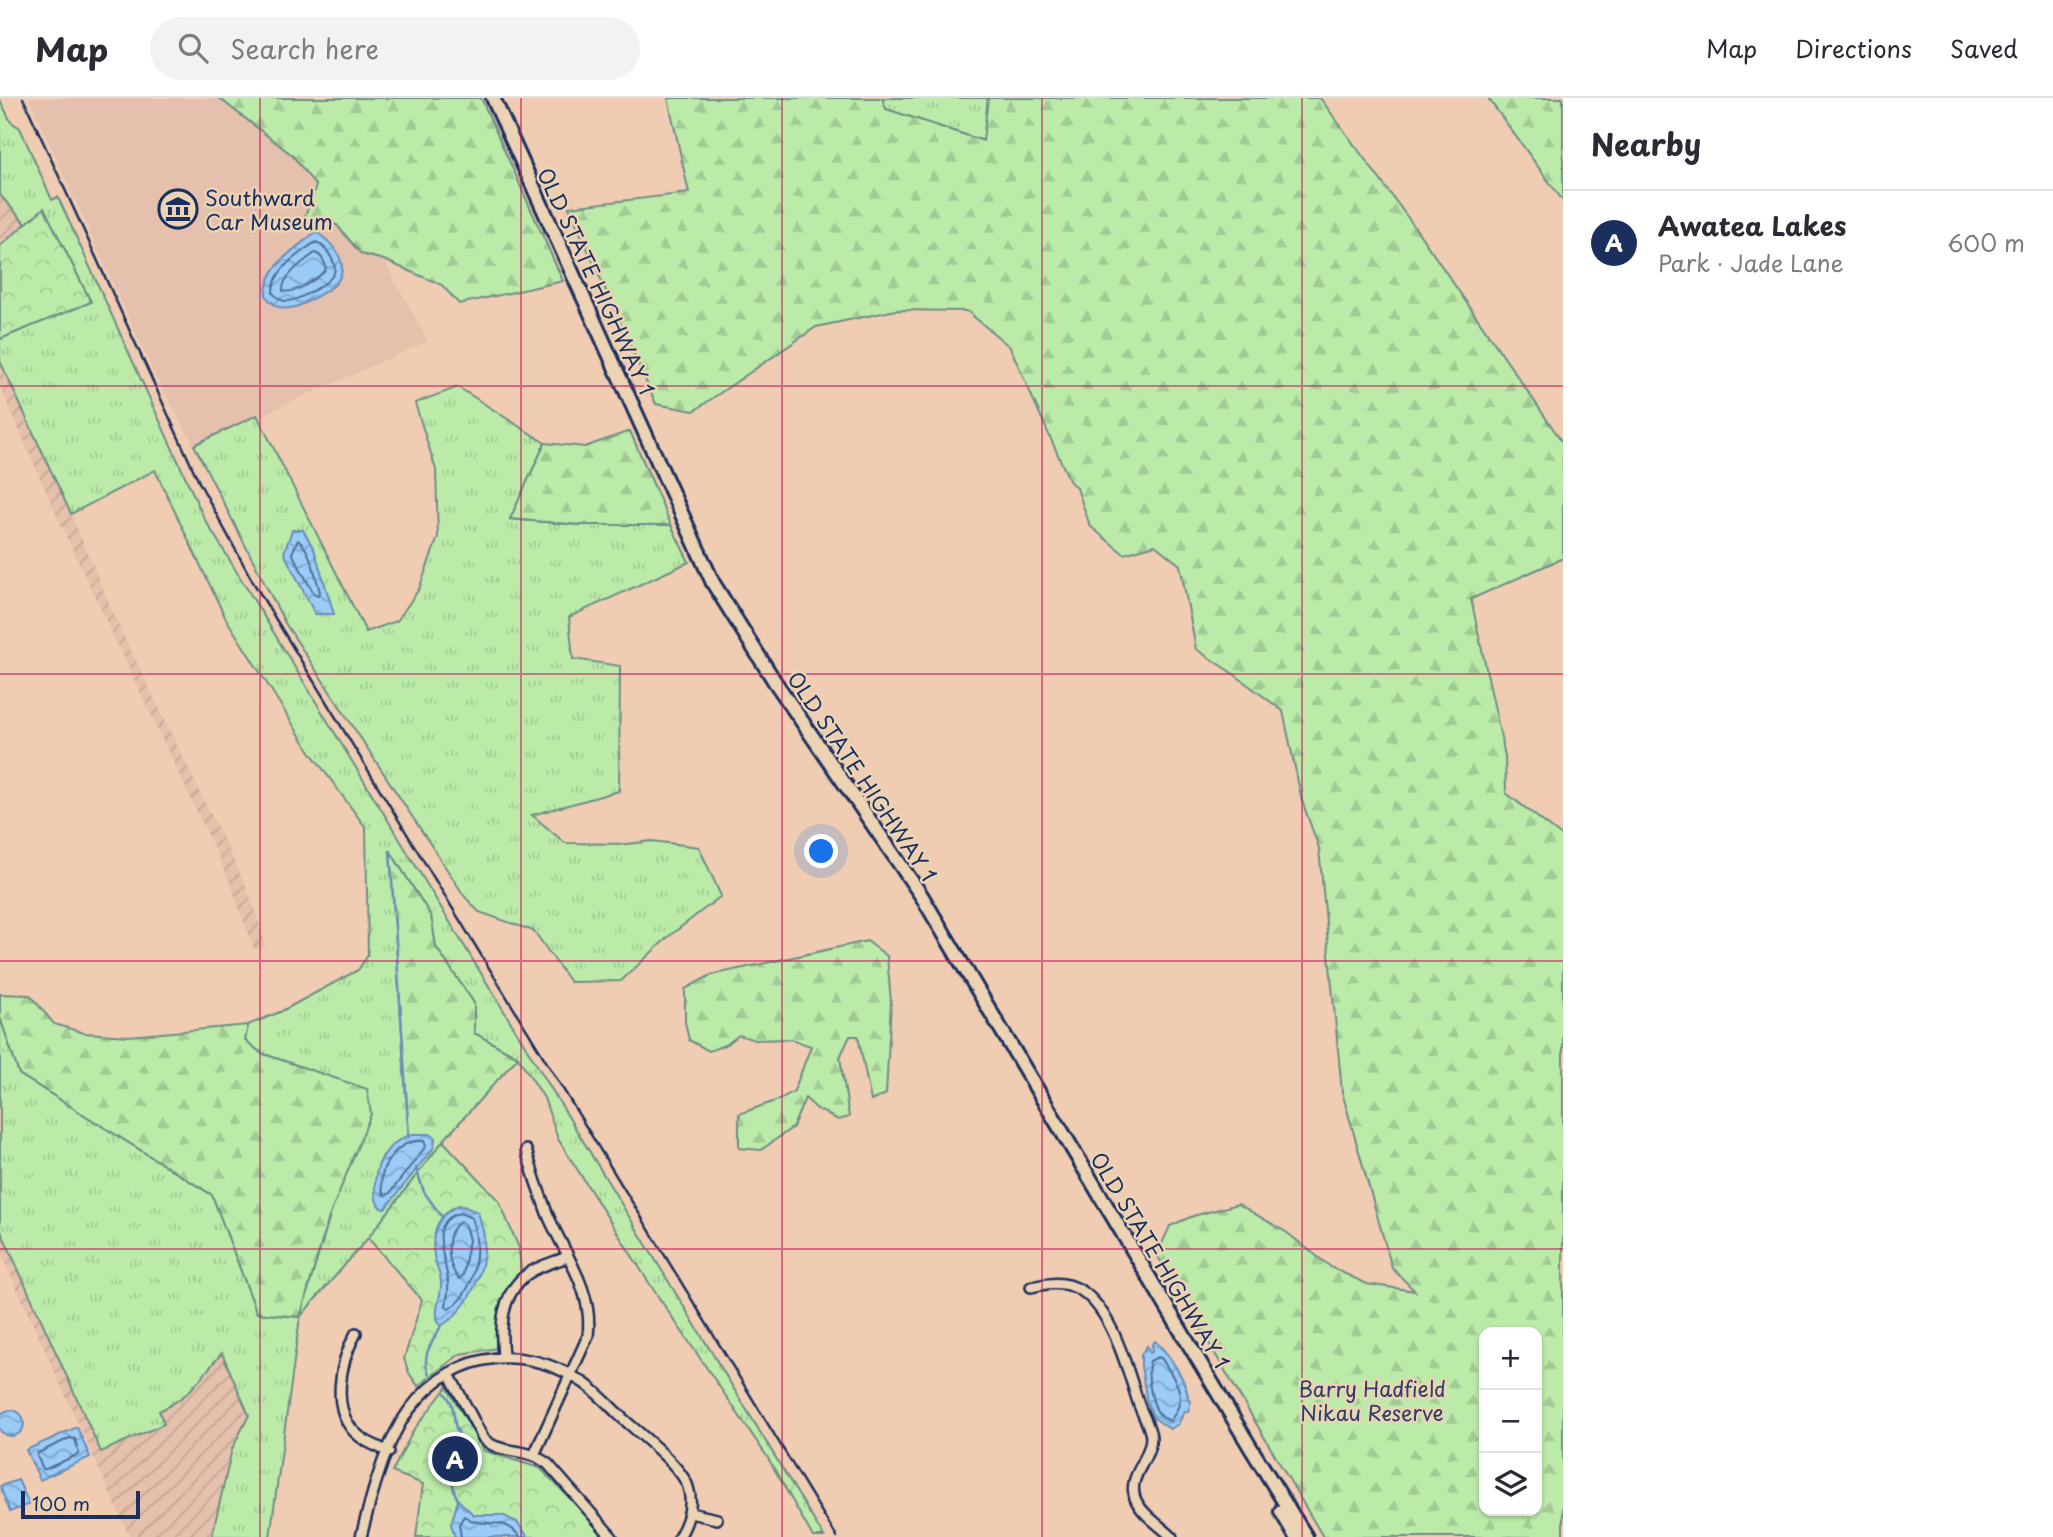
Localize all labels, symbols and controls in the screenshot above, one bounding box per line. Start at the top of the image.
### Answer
search box [150,17,640,80]
text: Map [35,23,108,73]
icon: search [174,29,212,67]
text: Search here [230,29,379,68]
text: Map [1706,30,1757,66]
text: Directions [1795,30,1912,66]
text: Saved [1950,30,2018,66]
text: Nearby [1591,121,1701,166]
street label: OLD STATE HIGHWAY 1 [530,162,664,400]
place label: Southward Car Museum [205,181,333,237]
museum icon: Southward Car Museum [157,188,199,230]
text: Awatea Lakes [1658,206,1846,245]
text: A [1605,225,1623,260]
text: 600 m [1947,225,2025,260]
text: Park · Jade Lane [1658,245,1844,280]
street label: OLD STATE HIGHWAY 1 [780,664,946,888]
your location [804,834,838,868]
street label: OLD STATE HIGHWAY 1 [1083,1145,1239,1375]
map controls [1479,1327,1542,1516]
button: + [1479,1327,1542,1390]
park label: Barry Hadfield Nikau Reserve [1298,1372,1446,1428]
button: − [1479,1390,1542,1453]
pin: A [432,1433,478,1485]
button: layers [1479,1453,1542,1516]
scale bar [21,1488,140,1520]
text: 100 m [32,1489,90,1517]

